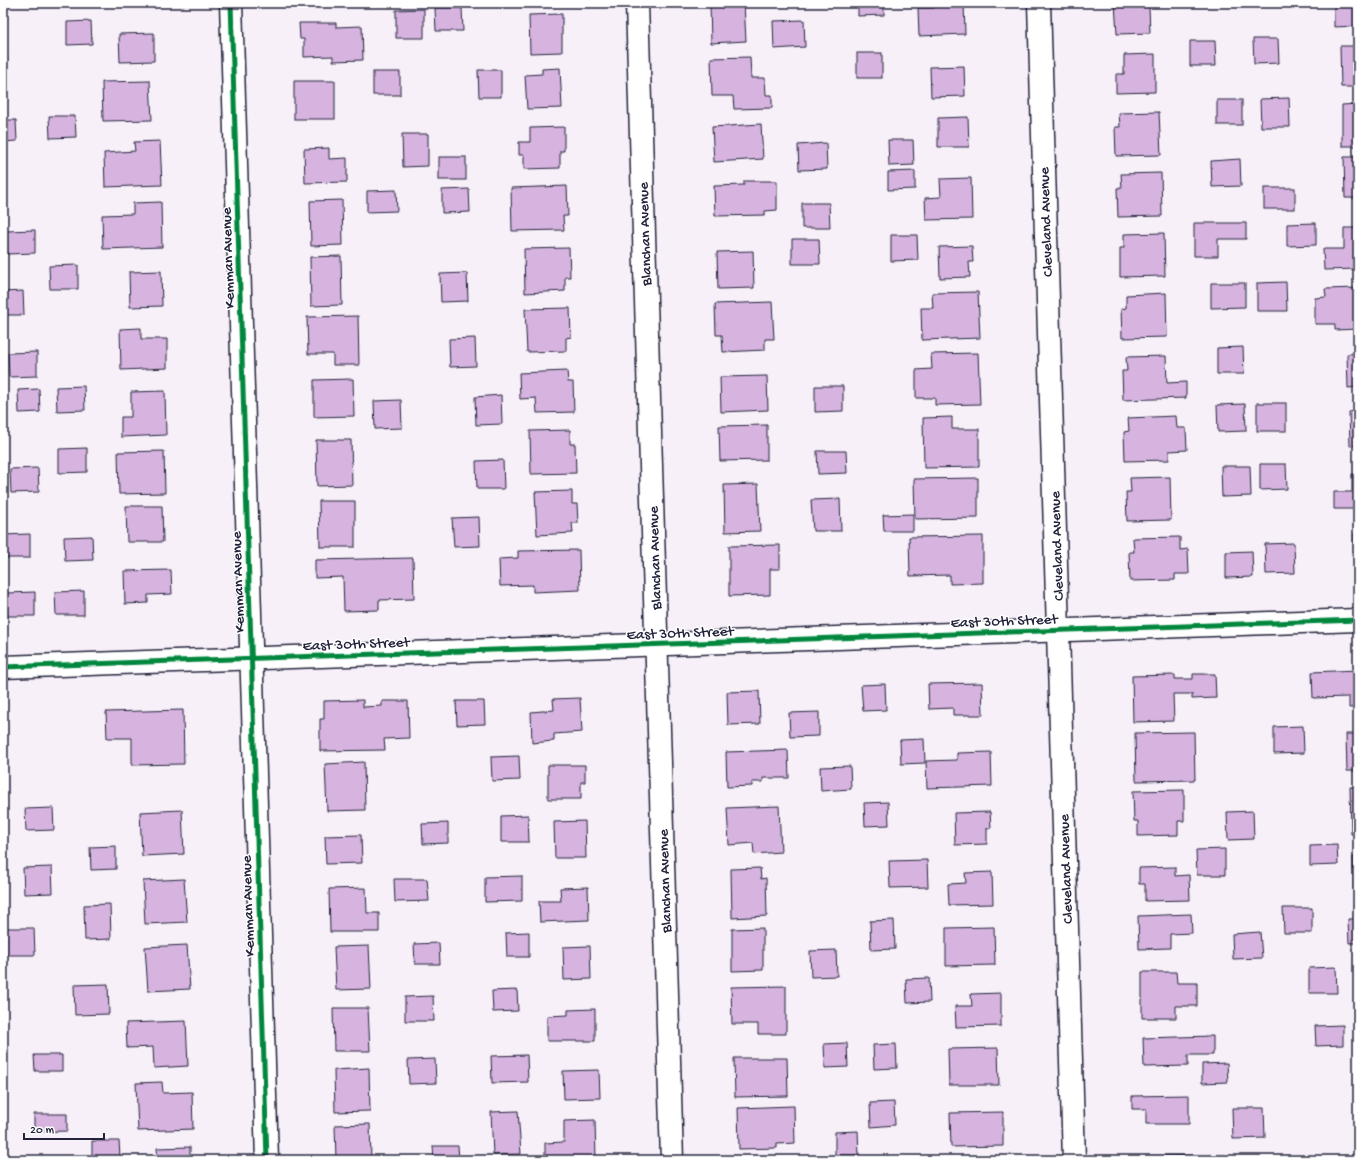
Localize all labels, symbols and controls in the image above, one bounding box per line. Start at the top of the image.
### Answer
street label: Cleveland Avenue [1036,167,1058,277]
street label: Blanchan Avenue [635,182,657,287]
street label: Kemman Avenue [218,207,240,309]
street label: Cleveland Avenue [1047,491,1069,601]
street label: Blanchan Avenue [645,506,667,611]
street label: Kemman Avenue [228,531,250,633]
street label: East 30th Street [950,611,1060,633]
street label: East 30th Street [626,623,736,645]
street label: East 30th Street [302,634,412,656]
street label: Cleveland Avenue [1056,814,1078,924]
street label: Blanchan Avenue [655,829,677,934]
street label: Kemman Avenue [238,855,260,957]
scale bar [24,1115,104,1141]
text: 20 m [30,1124,55,1138]

